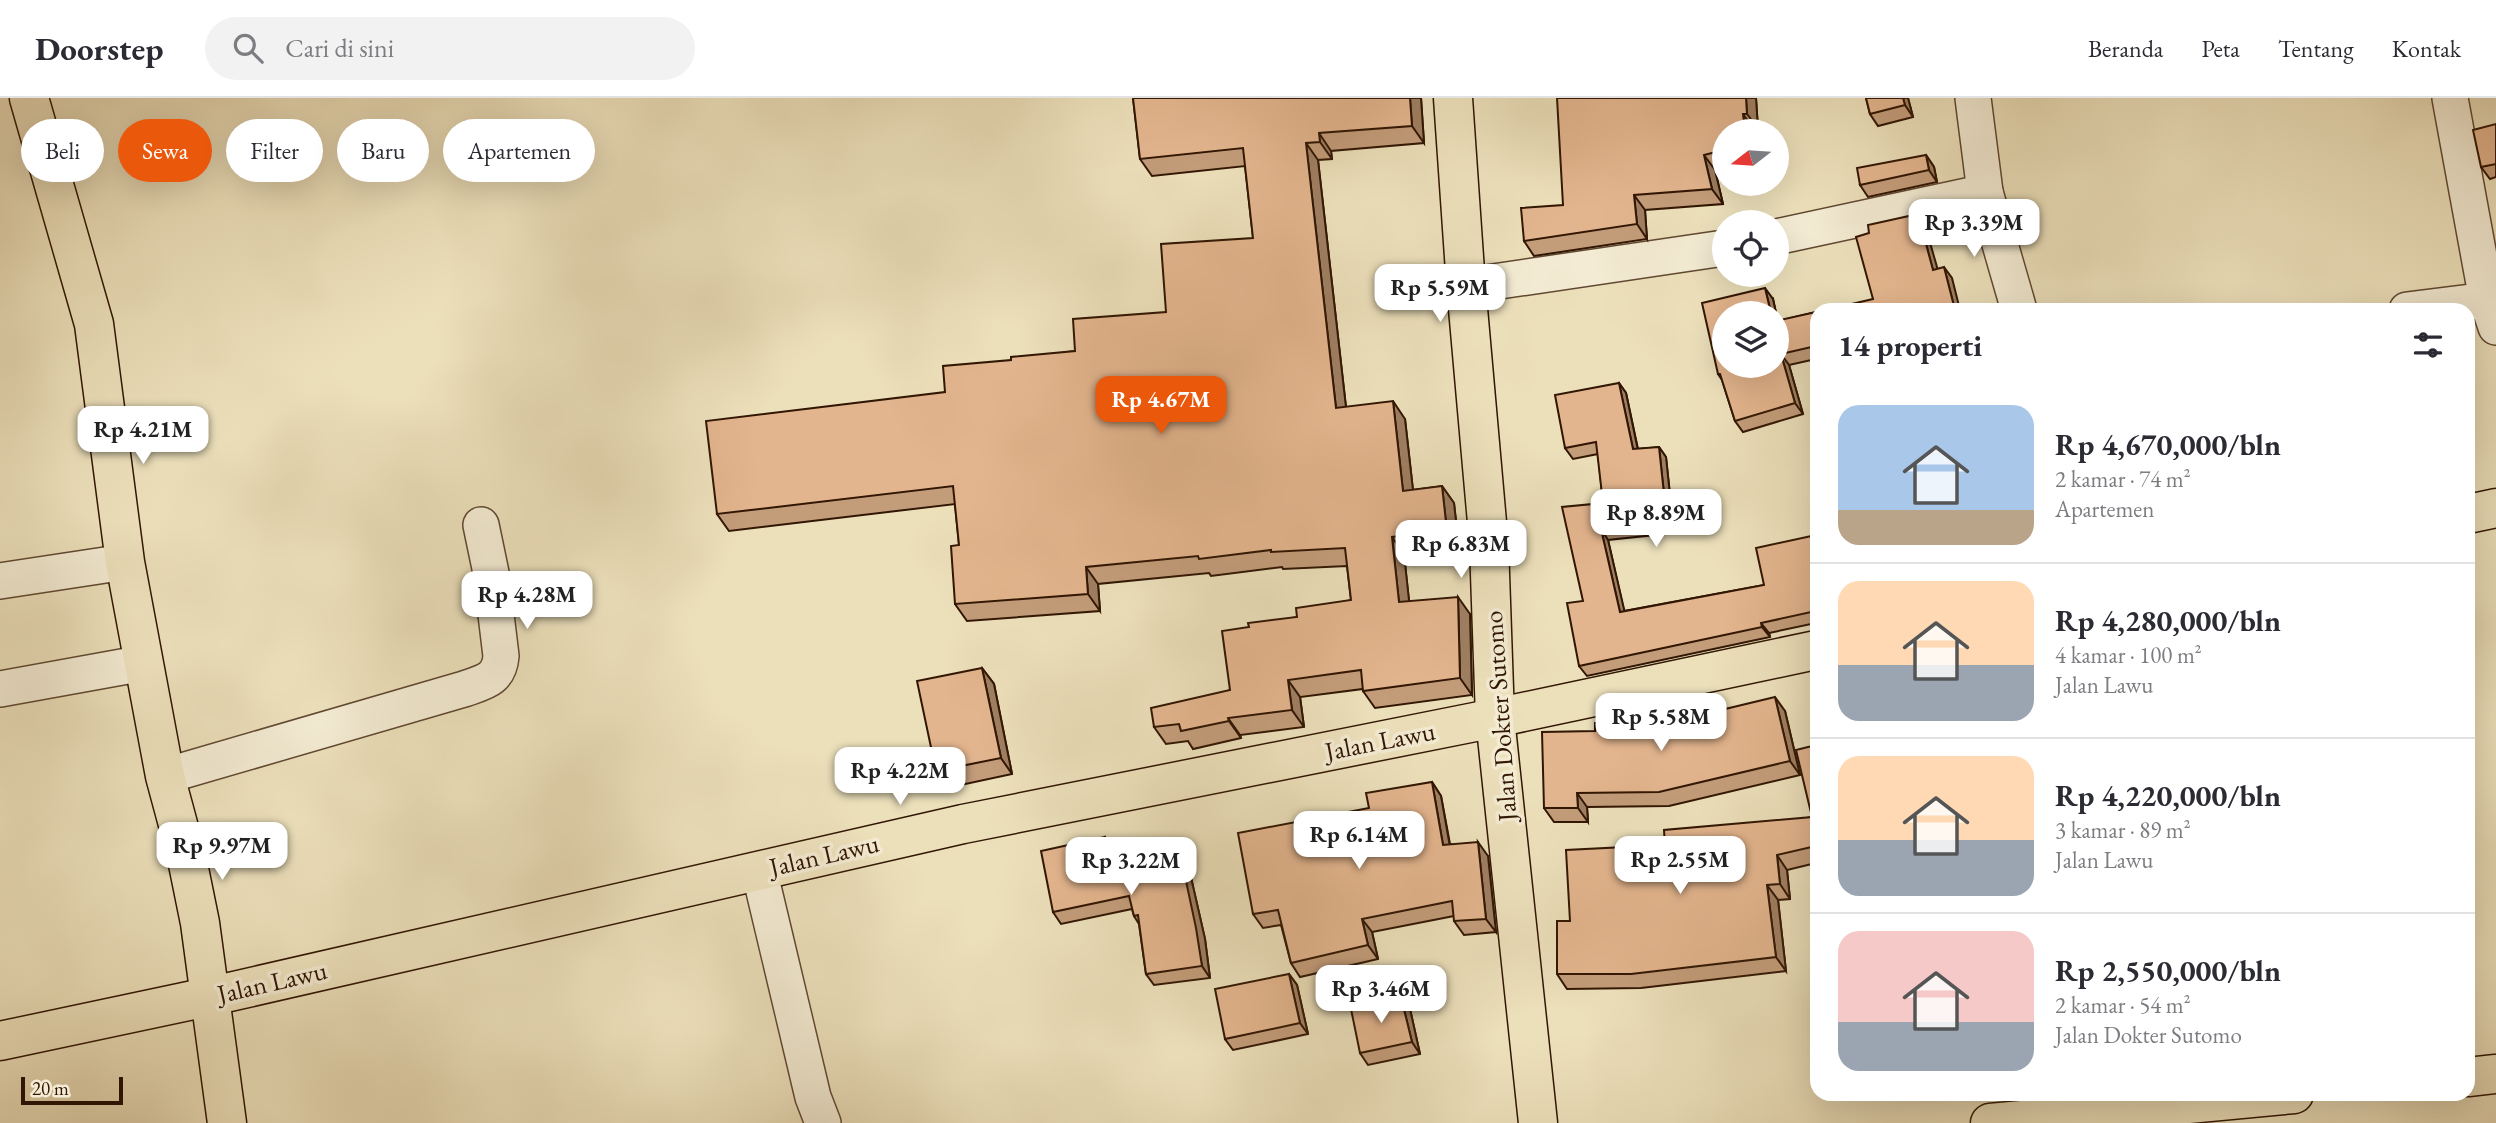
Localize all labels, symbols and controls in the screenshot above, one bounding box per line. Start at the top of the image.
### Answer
search box [205,17,695,80]
text: Doorstep [35,27,163,70]
icon: search [229,29,267,67]
text: Cari di sini [285,31,394,65]
text: Beranda [2088,33,2163,64]
text: Peta [2201,33,2240,64]
text: Tentang [2278,33,2354,64]
text: Kontak [2392,33,2461,64]
chip: Beli [21,119,104,182]
chip: Sewa [118,119,212,182]
chip: Filter [226,119,323,182]
chip: Baru [337,119,429,182]
chip: Apartemen [443,119,595,182]
north arrow [1712,119,1788,196]
map controls [1712,119,1789,378]
pin: Rp 3.39M [1902,200,2046,259]
text: Rp 3.39M [1925,207,2023,237]
button: locate [1712,210,1789,287]
pin: Rp 5.59M [1368,264,1512,324]
text: Rp 5.59M [1391,272,1489,302]
button: layers [1712,301,1789,378]
text: 14 properti [1838,326,1982,365]
icon: filters [2409,326,2447,364]
pin: Rp 4.67M [1089,376,1233,436]
text: Rp 4.67M [1112,384,1210,414]
pin: Rp 4.21M [71,406,215,466]
text: Rp 4.21M [94,414,192,444]
text: Rp 4,670,000/bln [2055,425,2281,464]
icon: home [1894,433,1978,517]
text: 2 kamar · 74 m² [2055,464,2191,494]
pin: Rp 8.89M [1584,490,1728,549]
text: Apartemen [2055,494,2154,524]
text: Rp 8.89M [1607,497,1705,527]
pin: Rp 6.83M [1389,520,1533,580]
text: Rp 6.83M [1412,528,1510,558]
pin: Rp 4.28M [455,572,599,631]
text: Rp 4.28M [478,579,576,609]
text: Rp 4,280,000/bln [2055,601,2281,640]
street label: Jalan Dokter Sutomo [1476,609,1524,825]
icon: home [1894,609,1978,693]
text: 4 kamar · 100 m² [2055,640,2202,670]
text: Jalan Lawu [2055,670,2153,700]
pin: Rp 5.58M [1589,694,1733,753]
text: Rp 5.58M [1612,701,1710,731]
street label: Jalan Lawu [1320,714,1438,769]
pin: Rp 4.22M [828,748,972,807]
text: Rp 4.22M [851,755,949,785]
text: Rp 4,220,000/bln [2055,776,2281,815]
icon: home [1894,784,1978,868]
pin: Rp 6.14M [1287,812,1431,871]
text: 3 kamar · 89 m² [2055,815,2191,845]
text: Rp 6.14M [1310,819,1408,849]
pin: Rp 9.97M [150,822,294,882]
street label: Jalan Lawu [764,826,882,885]
text: Rp 9.97M [173,830,271,860]
pin: Rp 2.55M [1608,836,1752,896]
pin: Rp 3.22M [1059,838,1203,897]
text: Rp 2.55M [1631,844,1729,874]
text: Rp 3.22M [1082,845,1180,875]
text: Jalan Lawu [2055,845,2153,875]
text: Rp 2,550,000/bln [2055,951,2281,990]
street label: Jalan Lawu [212,953,330,1012]
icon: home [1894,959,1978,1043]
pin: Rp 3.46M [1309,965,1453,1025]
text: Rp 3.46M [1332,973,1430,1003]
text: 2 kamar · 54 m² [2055,990,2191,1020]
text: Jalan Dokter Sutomo [2055,1020,2242,1050]
scale bar [21,1074,122,1106]
text: 20 m [32,1076,69,1101]

